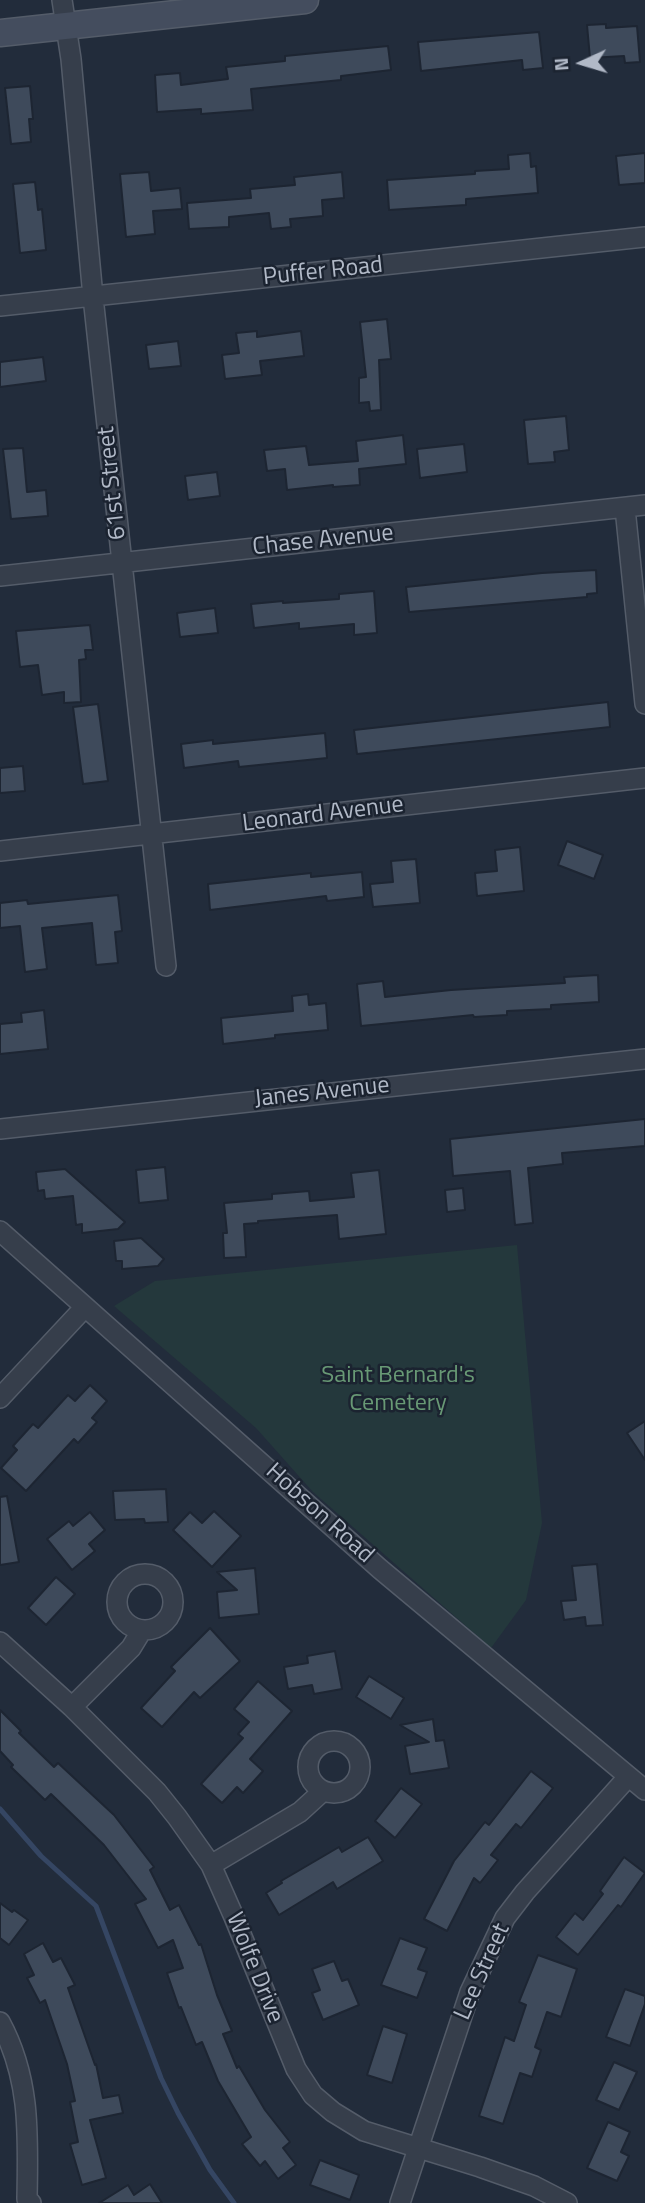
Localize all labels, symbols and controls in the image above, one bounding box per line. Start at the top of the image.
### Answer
north arrow [547,28,617,98]
text: N [546,57,575,72]
street label: Puffer Road [262,251,384,293]
street label: 61st Street [93,425,133,541]
street label: Chase Avenue [251,519,395,563]
street label: Leonard Avenue [241,791,405,839]
street label: Janes Avenue [253,1072,391,1114]
park label: Saint Bernard's Cemetery [321,1362,475,1418]
street label: Hobson Road [259,1458,379,1570]
street label: Wolfe Drive [219,1909,289,2027]
street label: Lee Street [449,1919,517,2025]

